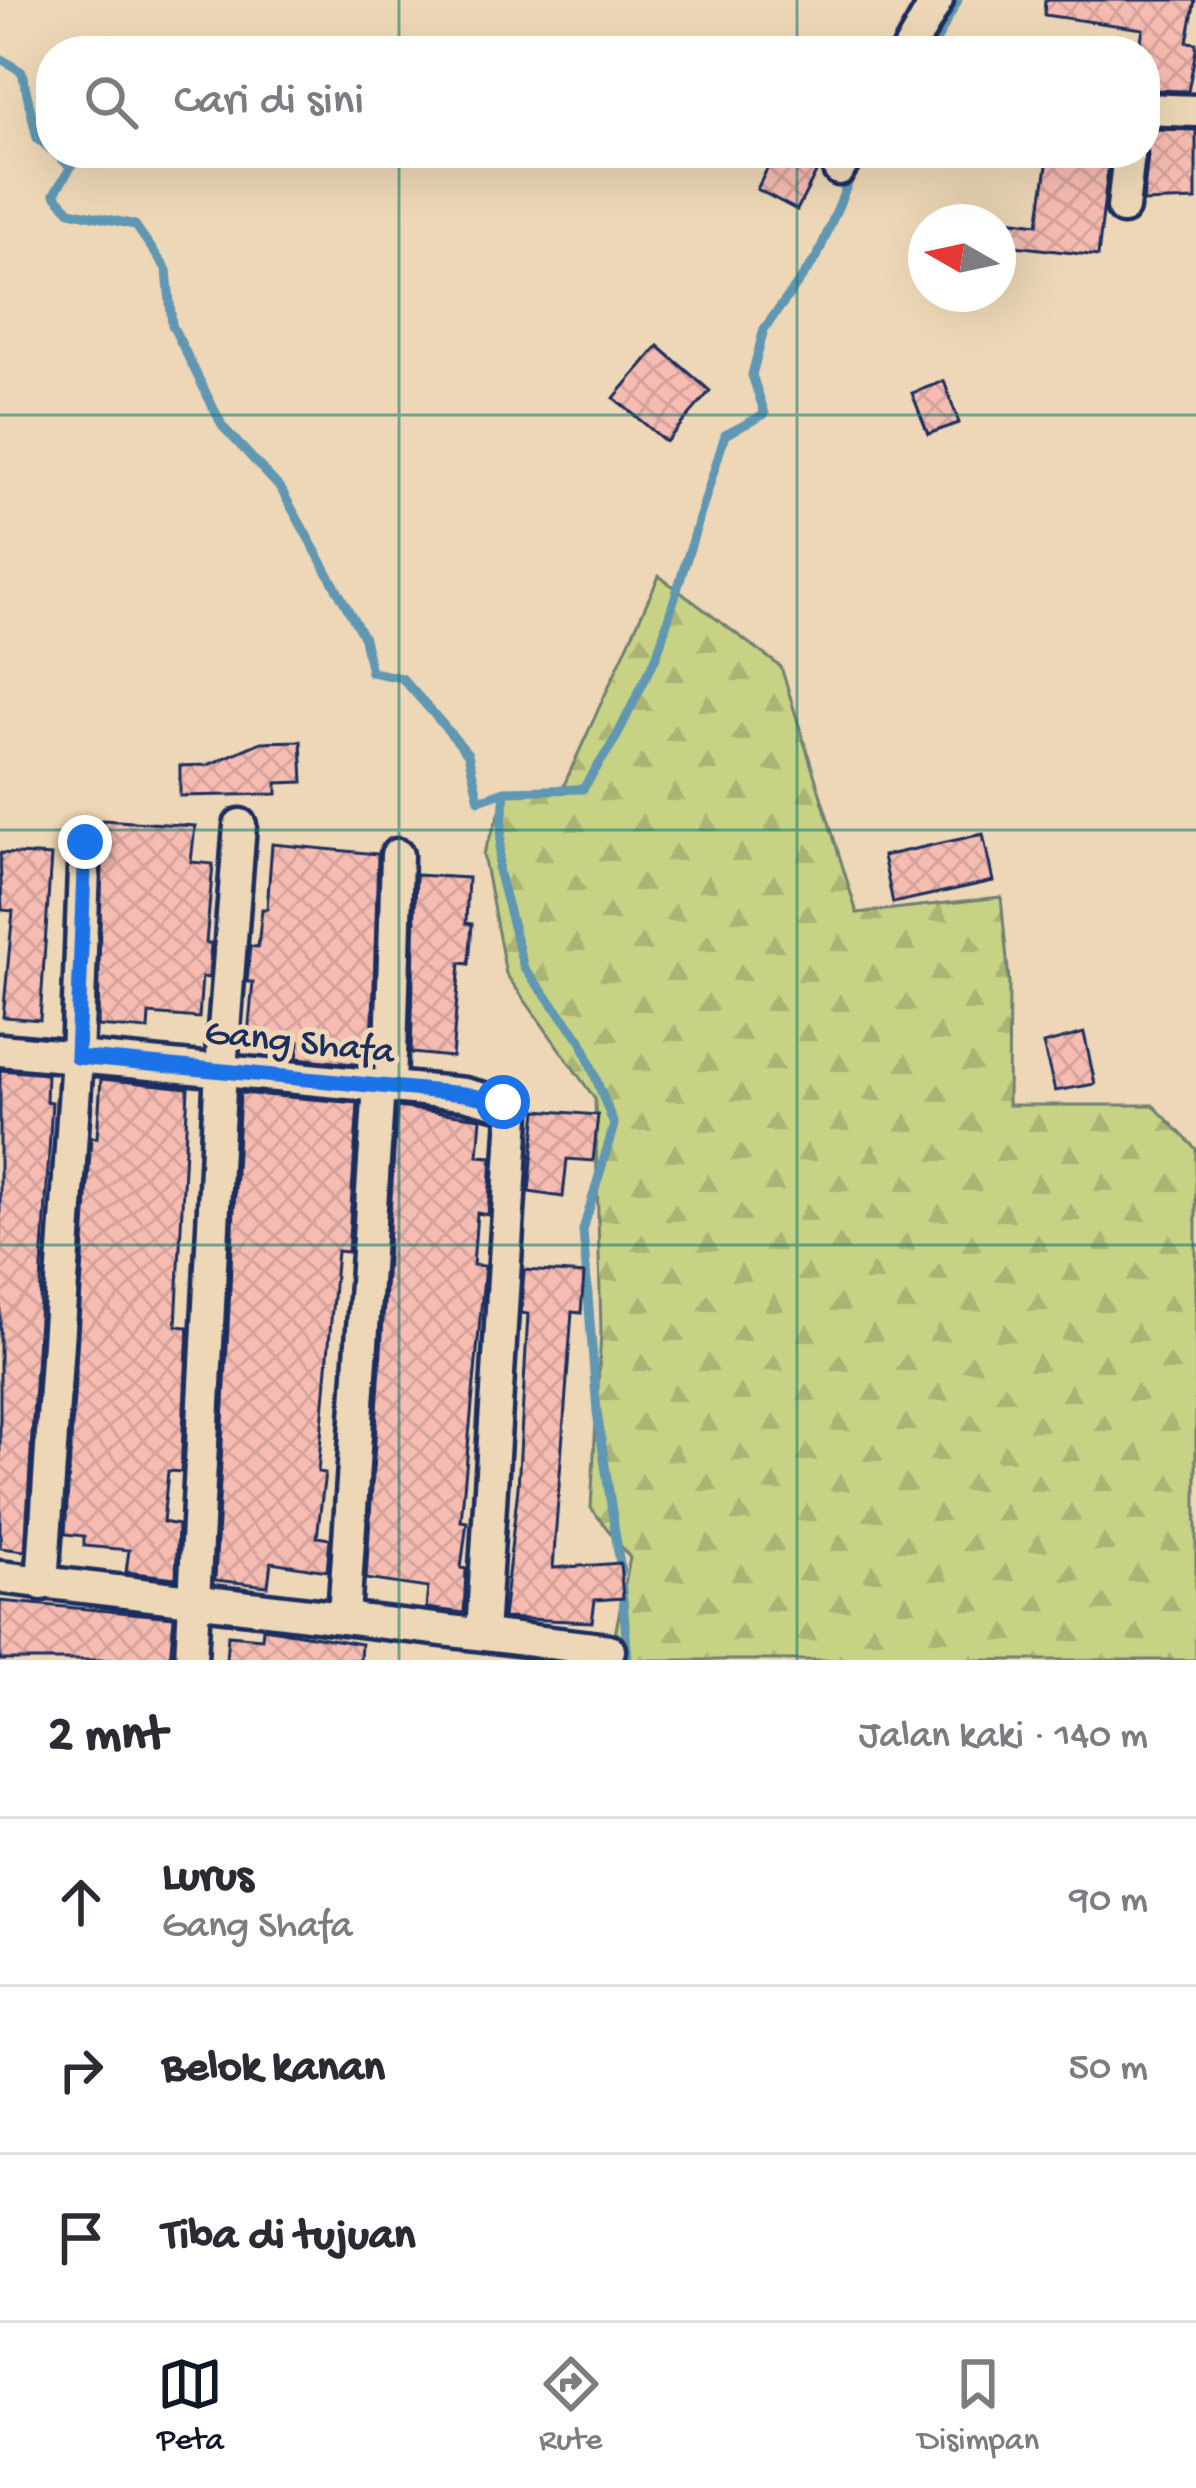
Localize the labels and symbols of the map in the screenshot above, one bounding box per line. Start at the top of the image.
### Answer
north arrow [908,204,1016,312]
route end [58,815,112,869]
street label: Gang Shafa [202,1012,398,1078]
route start [476,1075,530,1129]

